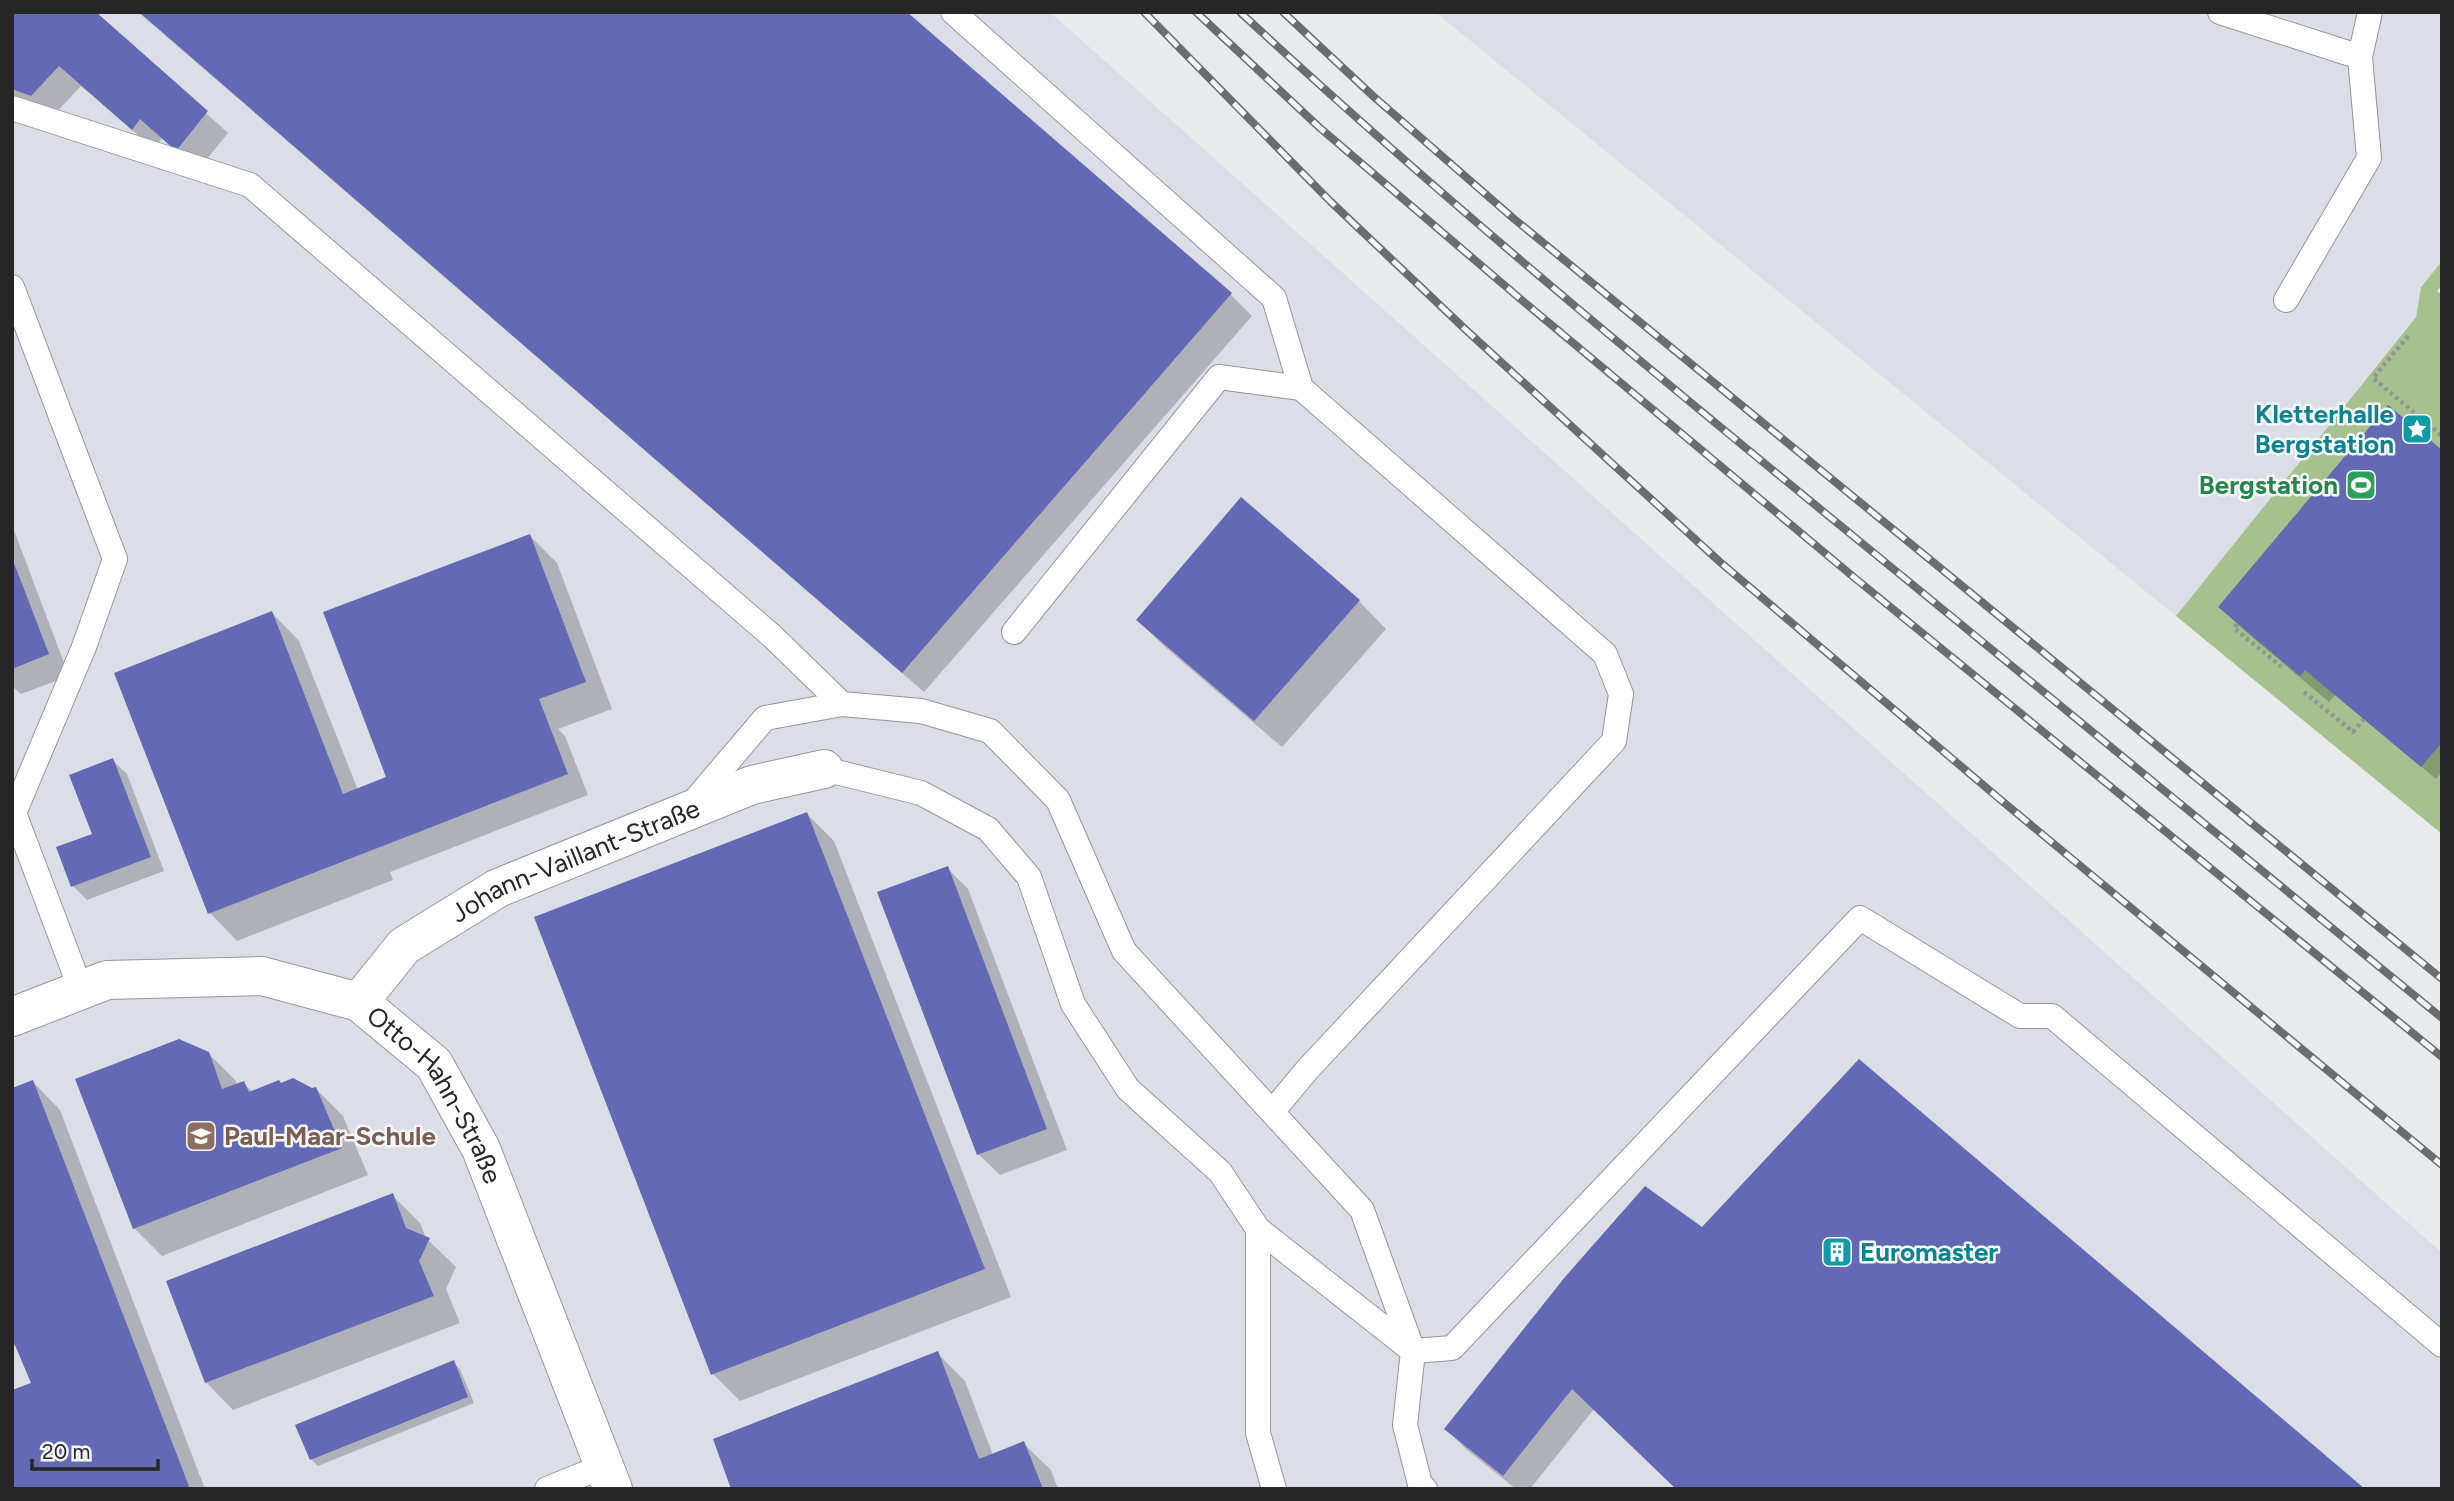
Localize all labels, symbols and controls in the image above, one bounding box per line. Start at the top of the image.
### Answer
place label: Kletterhalle Bergstation [2255,398,2394,460]
place icon: Kletterhalle Bergstation [2400,412,2434,446]
sports icon: Bergstation [2344,468,2378,502]
place label: Bergstation [2199,469,2338,501]
street label: Johann-Vaillant-Straße [445,792,704,929]
street label: Otto-Hahn-Straße [360,999,509,1188]
school or university icon: Paul-Maar-Schule [184,1119,218,1153]
place label: Paul-Maar-Schule [224,1120,436,1152]
building icon: Euromaster [1820,1235,1854,1269]
place label: Euromaster [1860,1236,1998,1268]
scale bar [32,1428,158,1472]
text: 20 m [42,1439,90,1464]

